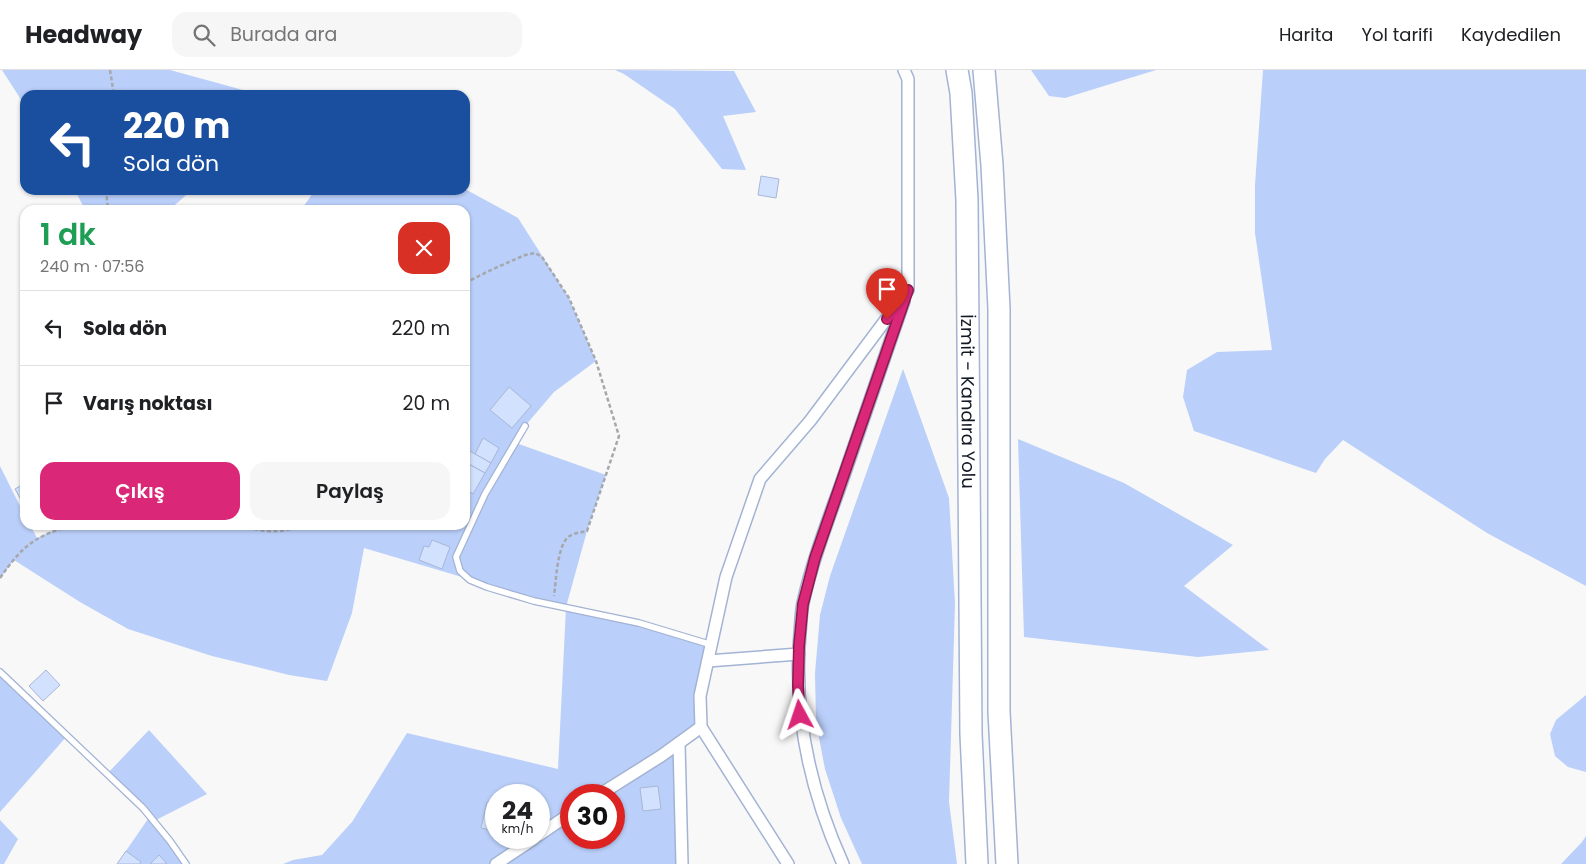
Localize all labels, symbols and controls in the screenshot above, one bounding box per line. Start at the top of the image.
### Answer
search box [172,12,522,57]
text: Headway [25,18,142,51]
icon: search [190,21,218,49]
text: Burada ara [230,21,337,48]
text: Harita [1279,22,1333,47]
text: Yol tarifi [1361,22,1433,47]
text: Kaydedilen [1461,22,1561,47]
text: 220 m [123,101,230,150]
icon: left [40,110,105,175]
text: Sola dön [123,148,219,179]
text: 1 dk [40,213,96,256]
button: close [398,222,450,274]
text: 240 m · 07:56 [40,255,144,278]
pin [866,268,908,319]
icon: arrive [873,275,901,303]
icon: left [40,314,68,342]
street label: İzmit - Kandıra Yolu [955,314,982,489]
text: Sola dön [83,315,167,342]
text: 220 m [392,315,450,342]
icon: arrive [40,389,68,417]
text: Varış noktası [83,390,213,417]
text: 20 m [402,390,450,417]
button: Çıkış [40,462,240,520]
button: Paylaş [250,462,450,520]
position arrow [773,688,825,740]
speed limit sign: 30 [560,784,625,849]
text: 24 [502,793,533,828]
text: km/h [502,820,533,837]

